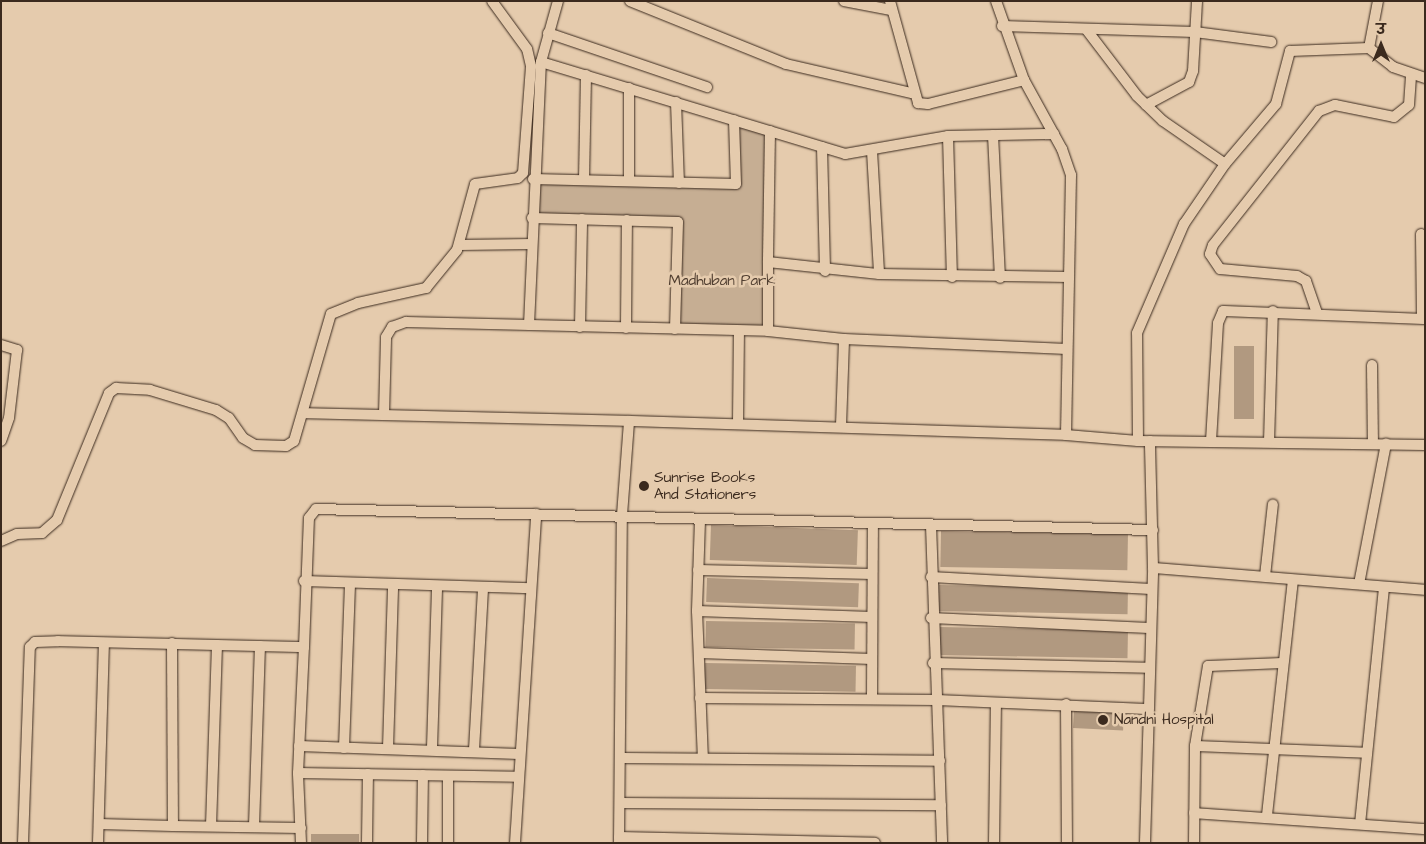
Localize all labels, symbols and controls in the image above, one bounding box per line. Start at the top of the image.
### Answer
north arrow [1356,20,1406,70]
text: उ [1376,20,1386,40]
park label: Madhuban Park [668,272,776,290]
place label: Sunrise Books And Stationers [654,468,756,503]
marker: Sunrise Books And Stationers [638,480,650,492]
place label: Nandni Hospital [1114,711,1214,729]
marker: Nandni Hospital [1096,713,1110,727]

